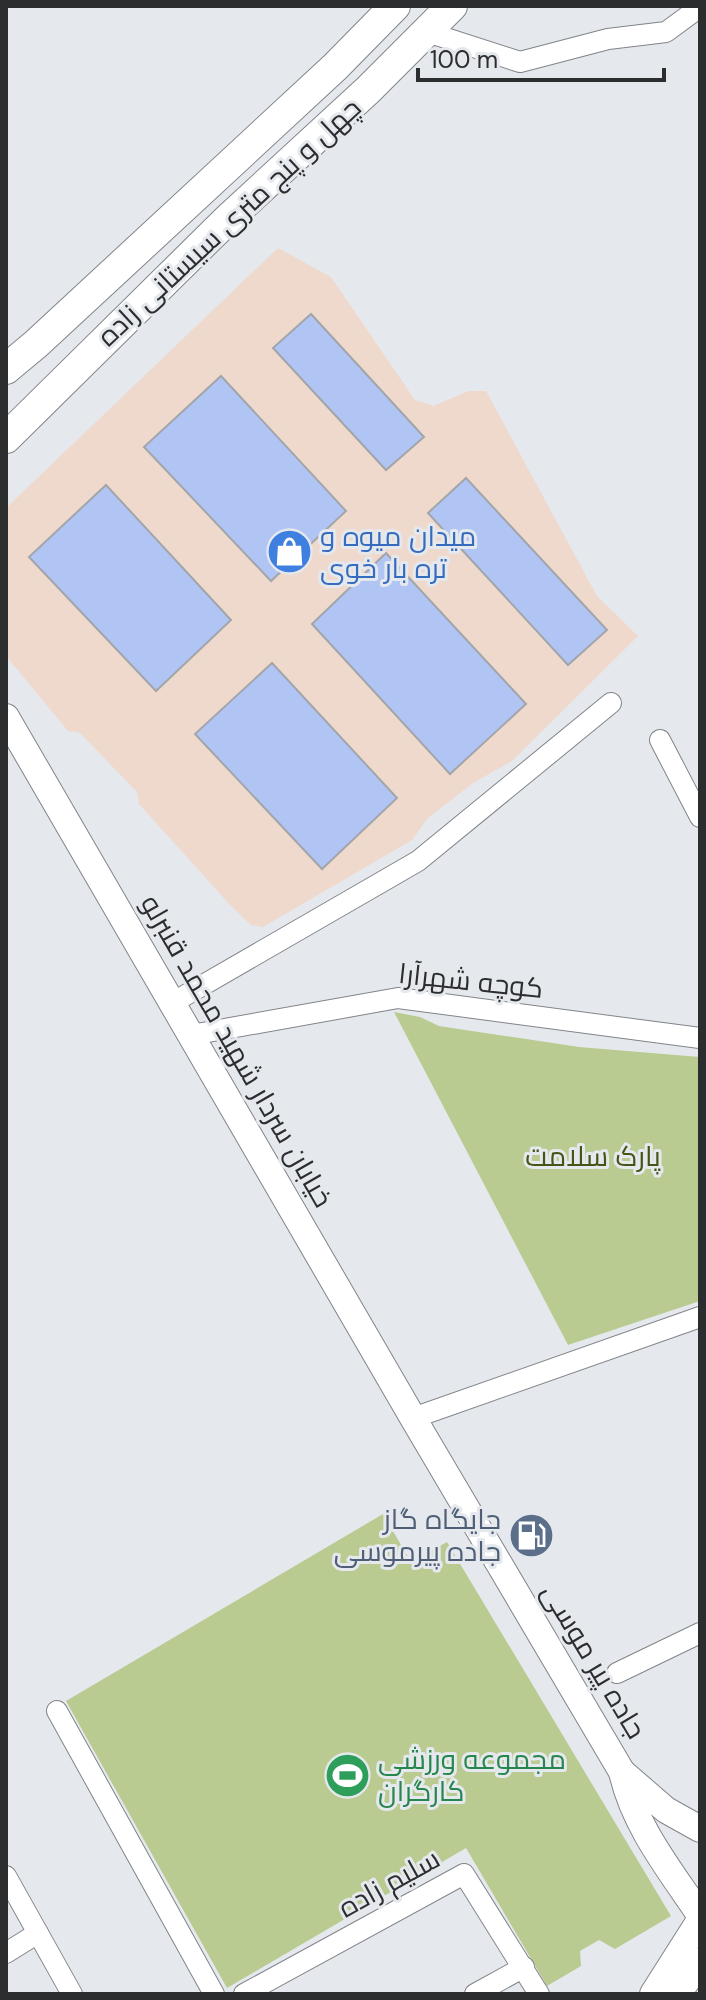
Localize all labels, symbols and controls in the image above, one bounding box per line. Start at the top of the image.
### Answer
scale bar [418,32,664,82]
text: 100 m [430,44,498,75]
street label: چهل و پنج متری سیستانی زاده [89,90,369,354]
place label: میدان میوه و تره بار خوی [320,518,476,587]
shop icon: میدان میوه و تره بار خوی [265,528,313,576]
street label: خیابان سردار شهید محمد قنبرلو [132,888,342,1214]
street label: کوچه شهرآرا [397,955,545,1007]
park label: پارک سلامت [525,1138,661,1175]
place label: جایگاه گاز جاده پیرموسی [334,1501,501,1570]
fuel station icon: جایگاه گاز جاده پیرموسی [508,1511,556,1559]
street label: جاده پیر موسی [533,1577,655,1745]
place label: مجموعه ورزشی کارگران [378,1741,566,1810]
sports icon: مجموعه ورزشی کارگران [323,1751,371,1799]
street label: سلیم زاده [332,1840,447,1927]

